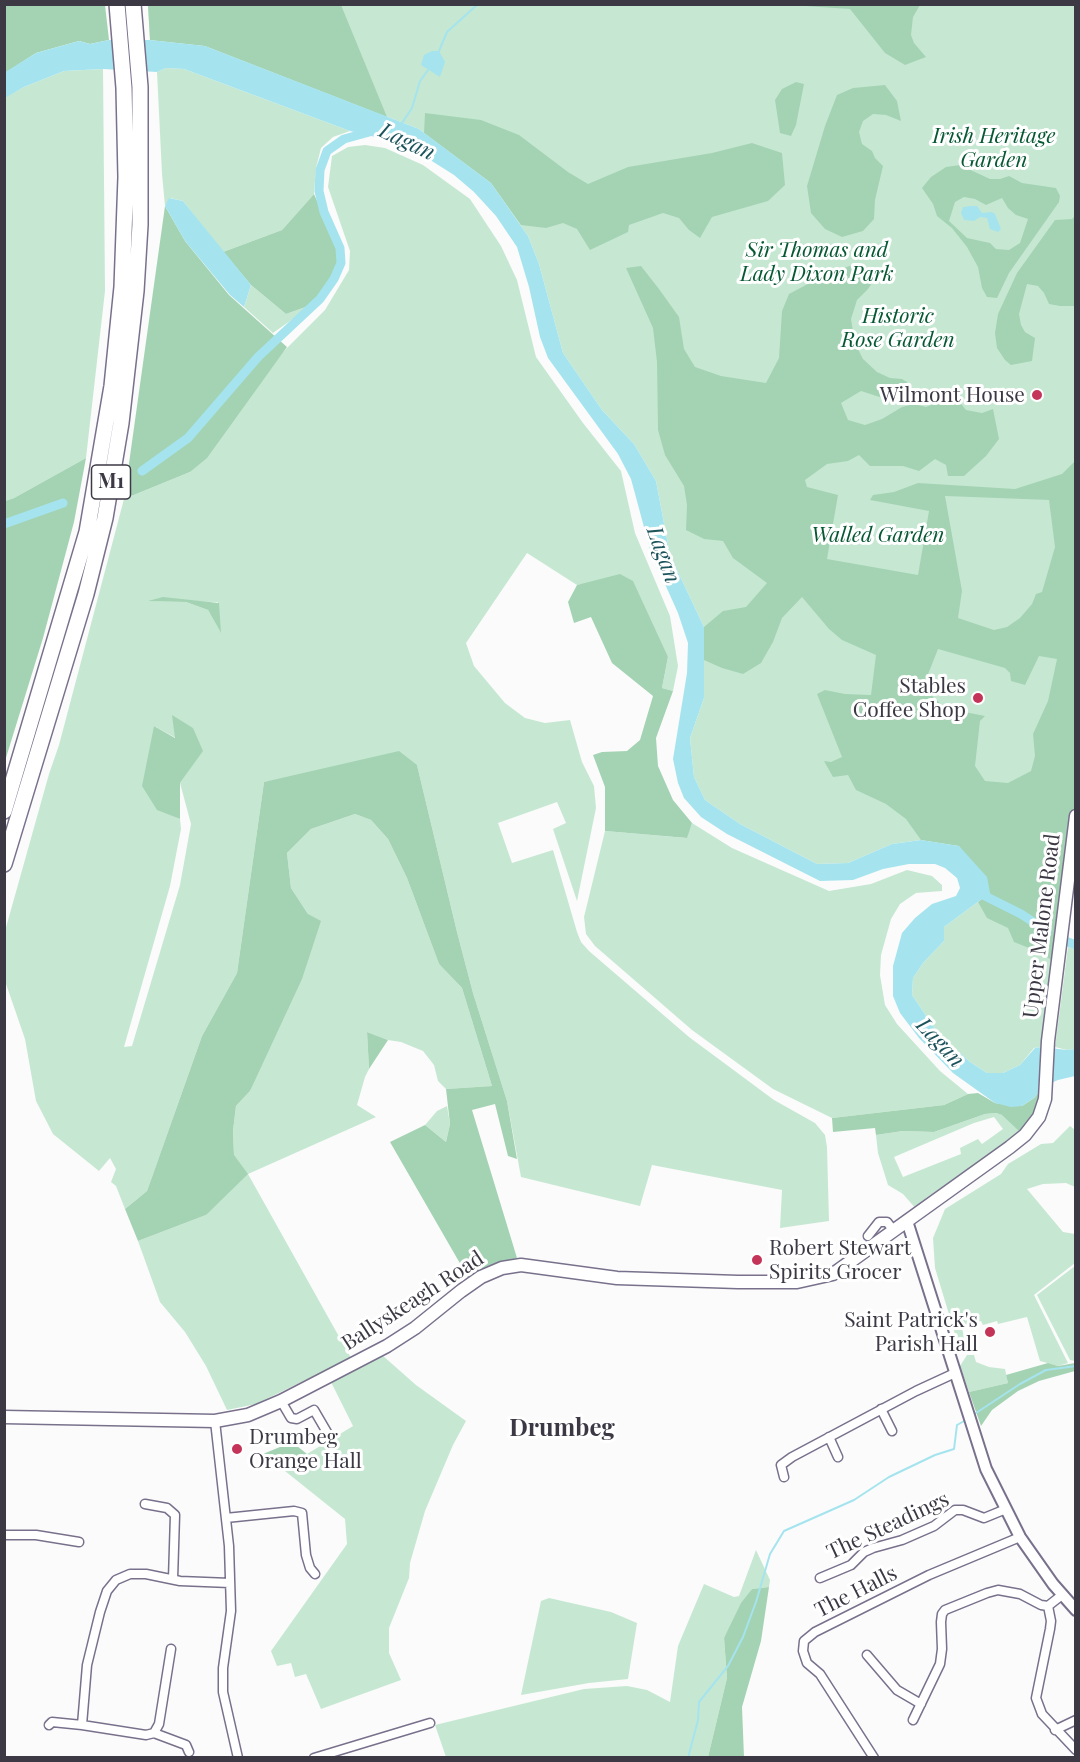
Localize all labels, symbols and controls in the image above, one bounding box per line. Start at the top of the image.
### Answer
water label: Lagan [375,118,439,166]
park label: Irish Heritage Garden [933,123,1055,173]
park label: Sir Thomas and Lady Dixon Park [740,237,894,287]
park label: Historic Rose Garden [841,303,955,353]
place label: Wilmont House [880,382,1025,408]
marker: Wilmont House [1030,388,1044,402]
road number: M1 [92,465,130,499]
park label: Walled Garden [811,522,945,548]
water label: Lagan [641,523,685,587]
place label: Stables Coffee Shop [853,673,966,723]
marker: Stables Coffee Shop [971,691,985,705]
street label: Upper Malone Road [1018,832,1066,1020]
water label: Lagan [910,1013,970,1073]
place label: Robert Stewart Spirits Grocer [769,1235,911,1285]
street label: Ballyskeagh Road [337,1246,489,1356]
marker: Robert Stewart Spirits Grocer [750,1253,764,1267]
place label: Saint Patrick's Parish Hall [844,1307,978,1357]
marker: Saint Patrick's Parish Hall [983,1325,997,1339]
district label: Drumbeg [509,1415,615,1443]
place label: Drumbeg Orange Hall [249,1424,362,1474]
marker: Drumbeg Orange Hall [230,1442,244,1456]
street label: The Steadings [823,1487,953,1565]
street label: The Halls [811,1561,901,1623]

